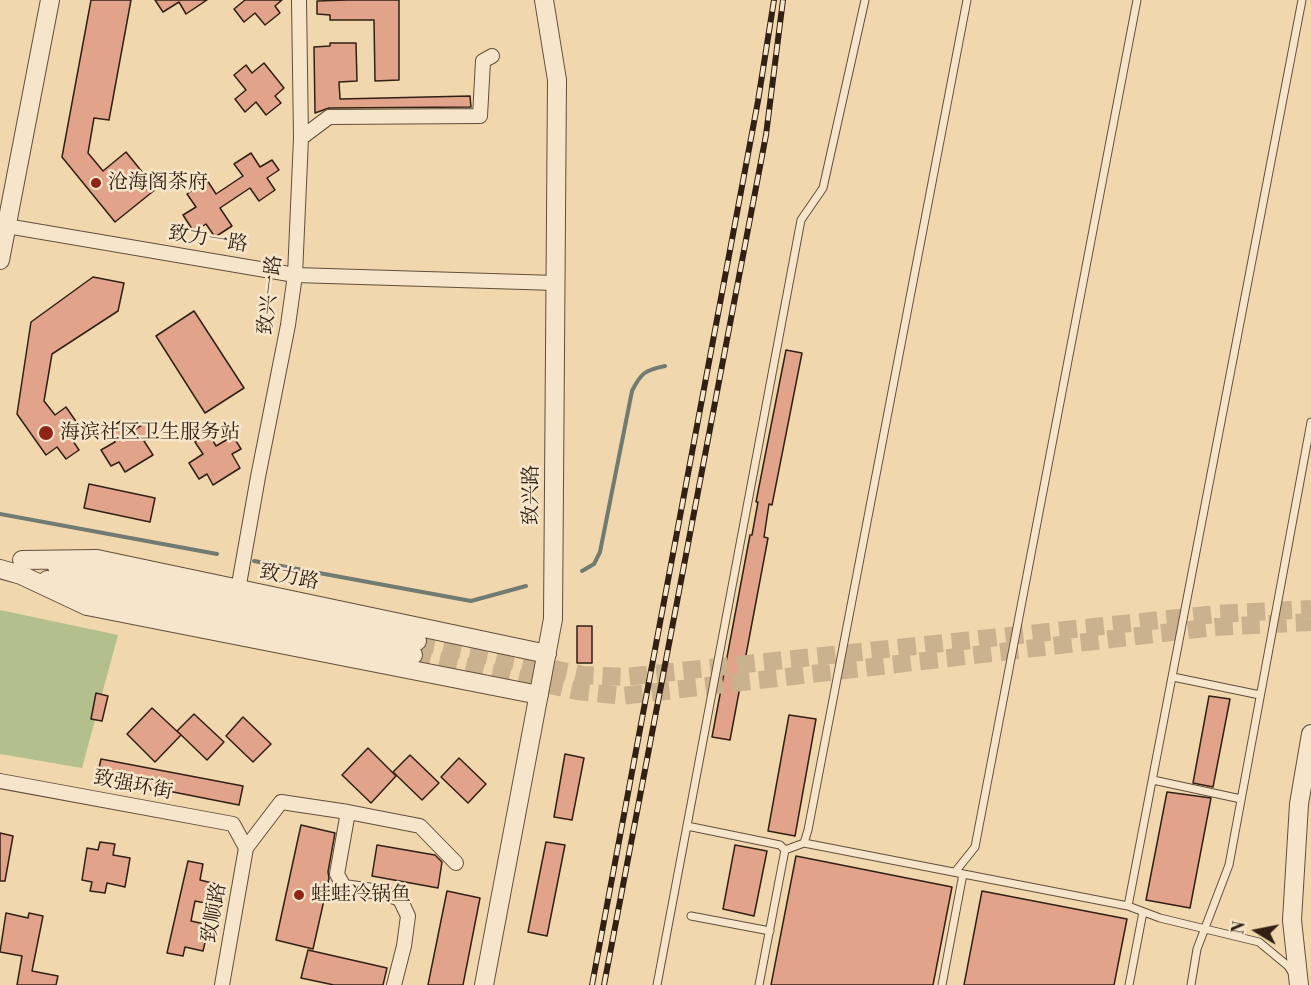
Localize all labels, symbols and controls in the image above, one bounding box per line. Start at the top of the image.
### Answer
place label: 沧海阁茶府 [108,171,208,195]
marker: 沧海阁茶府 [89,176,103,190]
street label: 致力一路 [167,222,249,258]
street label: 致兴一路 [254,254,288,336]
place label: 海滨社区卫生服务站 [60,421,240,445]
marker: 海滨社区卫生服务站 [37,424,55,442]
street label: 致兴路 [520,465,544,525]
street label: 致力路 [257,560,321,596]
street label: 致强环街 [91,767,175,805]
street label: 致顺路 [198,881,232,945]
place label: 蛙蛙冷锅鱼 [311,883,411,907]
marker: 蛙蛙冷锅鱼 [292,888,306,902]
north arrow [1227,901,1287,961]
text: N [1228,920,1250,936]

